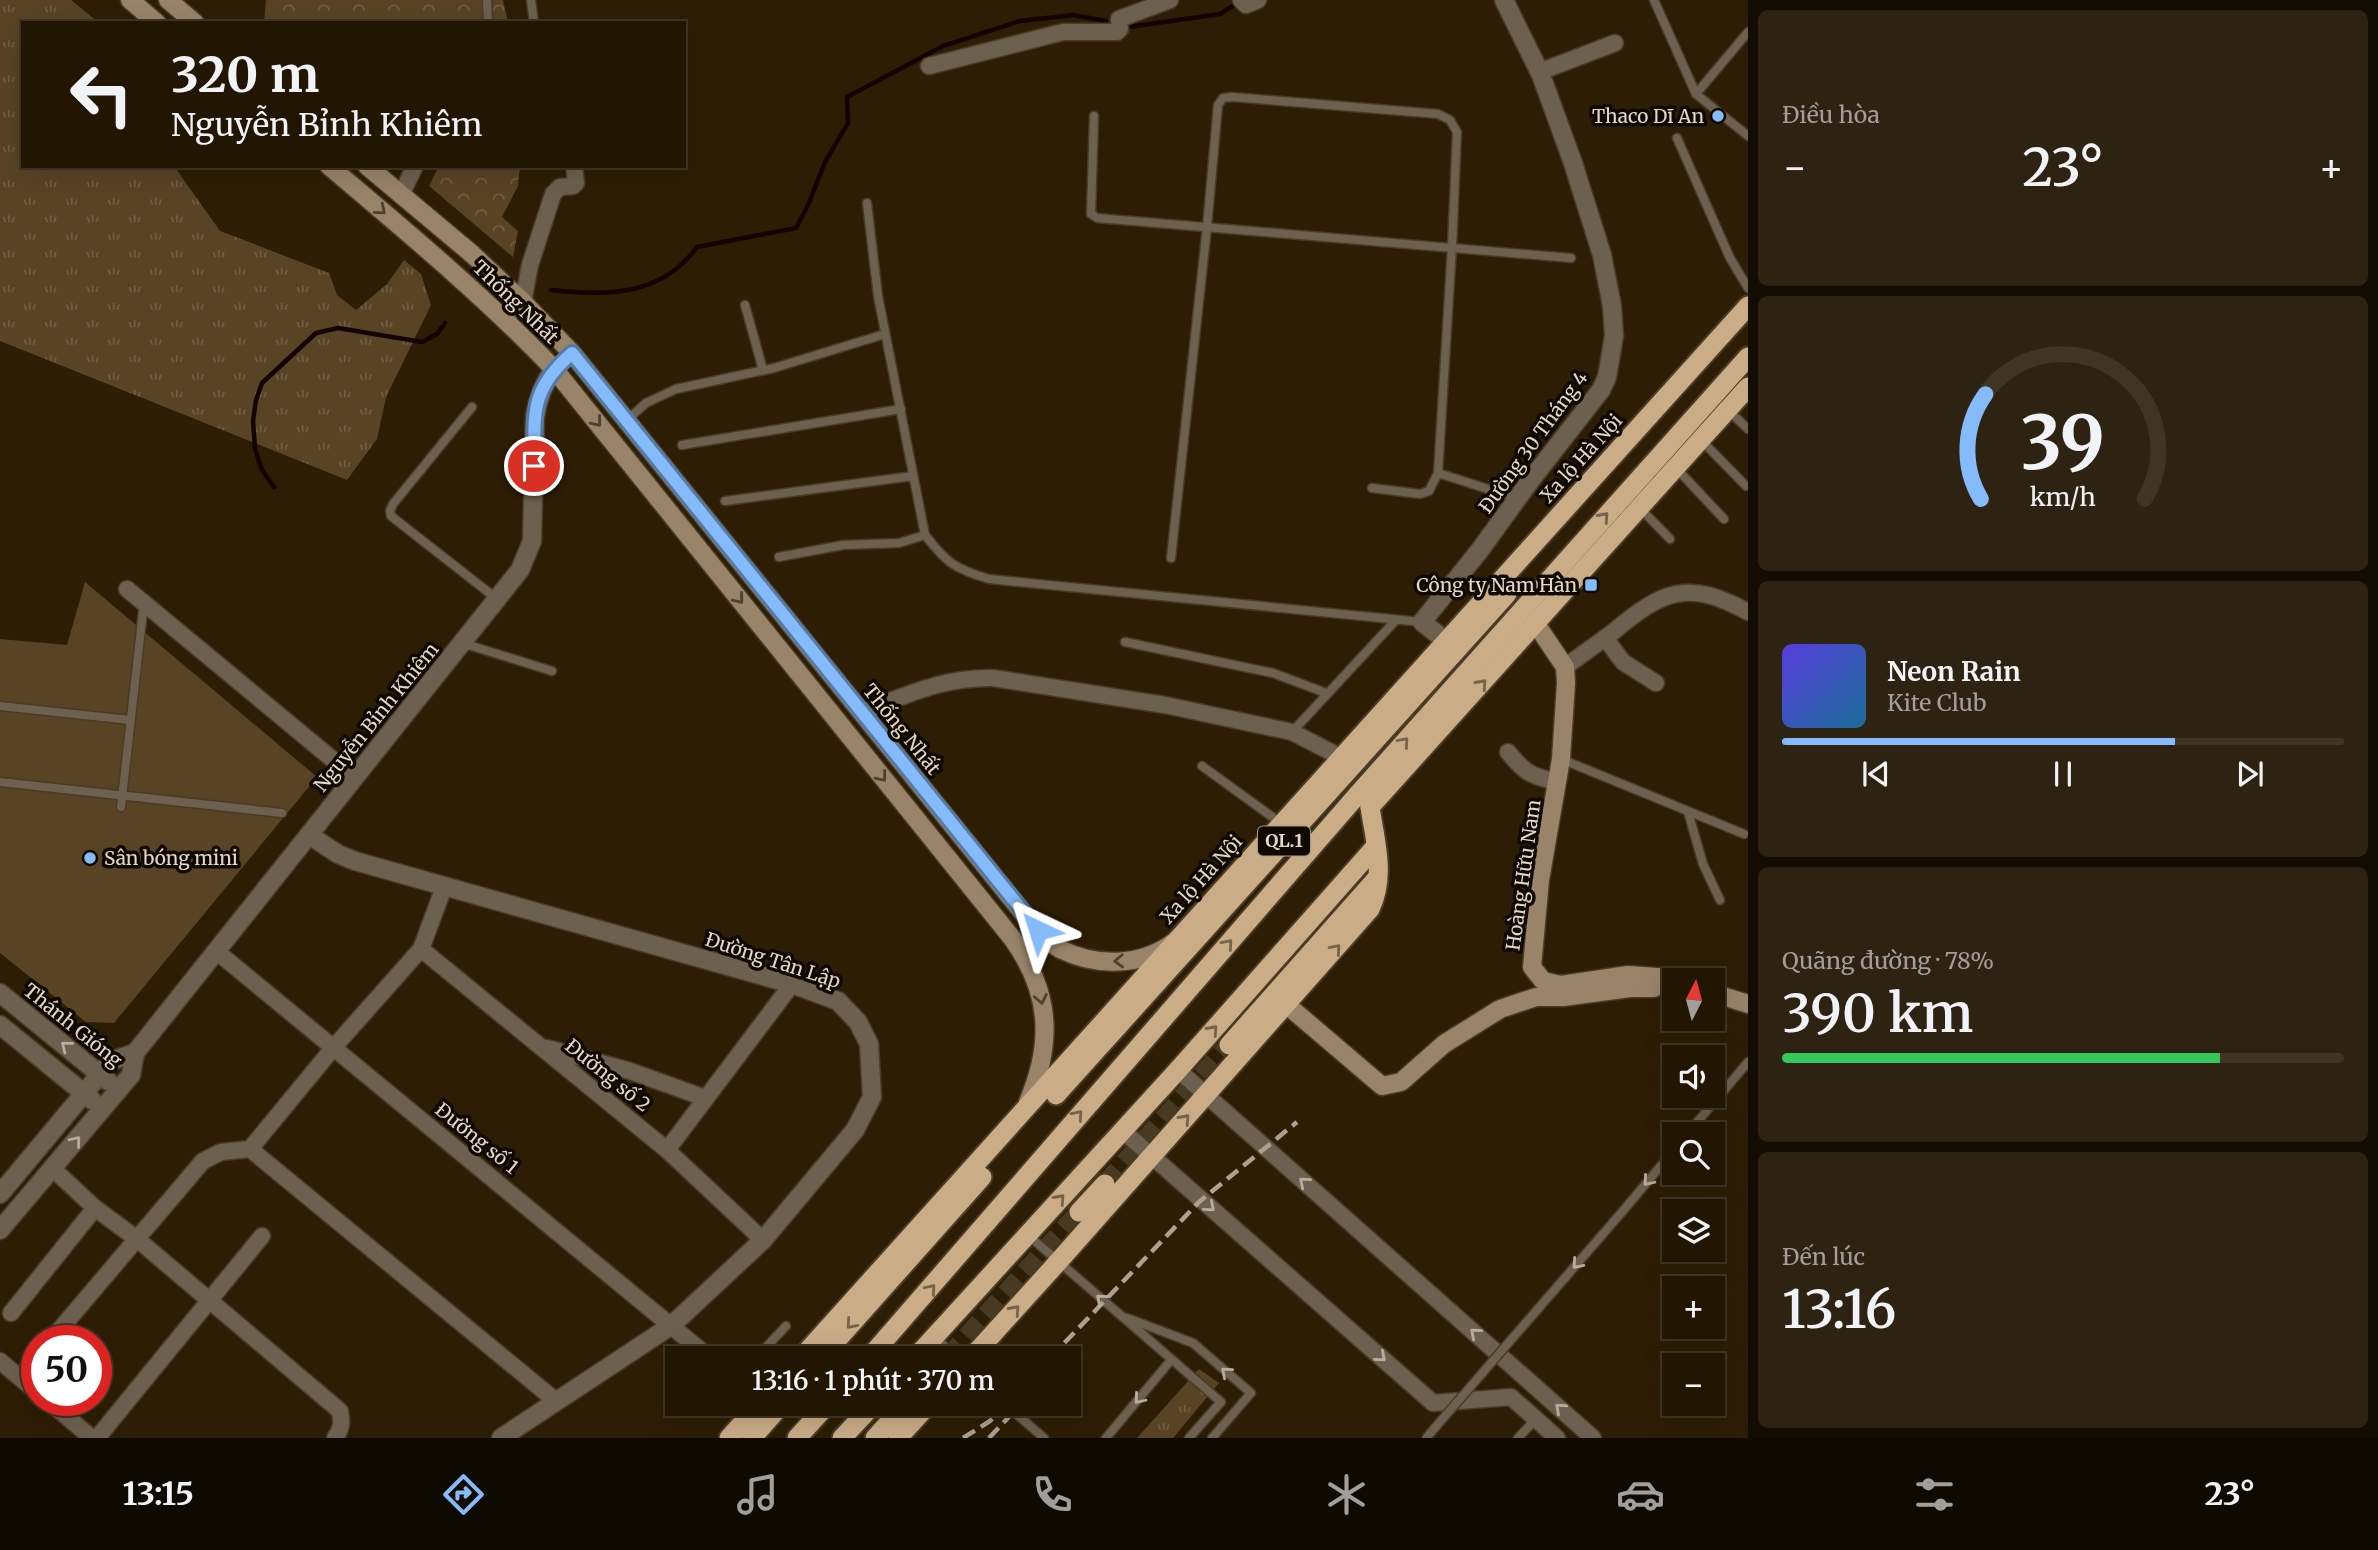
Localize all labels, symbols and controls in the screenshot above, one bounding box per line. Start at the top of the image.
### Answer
text: 320 m [171,44,319,105]
icon: left [56,49,147,140]
text: Điều hòa [1782,100,1880,129]
place label: Thaco Dĩ An [1592,104,1704,128]
text: Nguyễn Bỉnh Khiêm [171,105,482,145]
marker: Thaco Dĩ An [1710,108,1726,124]
text: 23° [2022,135,2104,200]
text: − [1782,144,1807,191]
text: + [2319,144,2344,191]
one-way arrow [373,202,386,214]
street label: Thống Nhất [468,255,564,349]
street label: Đường 30 Tháng 4 [1473,366,1593,518]
text: 39 [2021,398,2105,490]
street label: Xa lộ Hà Nội [1535,409,1627,507]
one-way arrow [589,414,601,427]
pin [504,436,564,496]
icon: arrive [515,447,553,485]
text: km/h [2030,481,2096,513]
one-way arrow [1596,512,1608,525]
place label: Công ty Nam Hàn [1416,573,1577,597]
marker: Công ty Nam Hàn [1583,577,1599,593]
one-way arrow [731,592,744,604]
street label: Nguyễn Bỉnh Khiêm [308,637,444,796]
text: Neon Rain [1887,655,2021,688]
street label: Thống Nhất [858,679,946,780]
one-way arrow [1474,679,1486,692]
text: Kite Club [1887,688,1986,717]
one-way arrow [1396,737,1408,750]
icon: previous [1857,755,1895,793]
icon: pause [2044,755,2082,793]
icon: next [2231,755,2269,793]
one-way arrow [874,768,886,781]
street label: Hoàng Hữu Nam [1501,798,1545,952]
road number: QL.1 [1258,826,1310,856]
street label: Xa lộ Hà Nội [1155,830,1247,928]
place label: Sân bóng mini [104,846,238,870]
marker: Sân bóng mini [82,850,98,866]
position arrow [1001,893,1075,967]
street label: Đường Tân Lập [702,927,844,993]
one-way arrow [1220,939,1232,952]
one-way arrow [1328,944,1340,957]
text: Quãng đường · 78% [1782,946,1994,975]
one-way arrow [1113,954,1124,969]
north arrow [1662,968,1726,1031]
map controls [1662,968,1725,1416]
street label: Thánh Gióng [19,978,128,1072]
text: 390 km [1782,981,1973,1046]
one-way arrow [1032,993,1047,1005]
one-way arrow [1205,1025,1217,1038]
street label: Đường số 2 [561,1033,655,1117]
one-way arrow [62,1042,74,1055]
button: sound [1662,1045,1725,1108]
street label: Đường số 1 [431,1097,524,1179]
one-way arrow [1070,1110,1082,1123]
one-way arrow [1176,1114,1189,1127]
button: search [1662,1122,1725,1185]
one-way arrow [67,1136,80,1148]
one-way arrow [1644,1173,1657,1185]
one-way arrow [1300,1178,1313,1190]
one-way arrow [1052,1194,1064,1207]
one-way arrow [1202,1199,1215,1212]
button: layers [1662,1199,1725,1262]
text: Đến lúc [1782,1242,1865,1271]
one-way arrow [1573,1255,1585,1268]
button: + [1662,1276,1725,1339]
text: 13:16 [1782,1277,1896,1342]
one-way arrow [923,1284,935,1297]
one-way arrow [1096,1295,1109,1307]
one-way arrow [1006,1305,1019,1318]
one-way arrow [847,1316,860,1329]
speed limit sign: 50 [21,1325,112,1416]
one-way arrow [1470,1329,1483,1341]
one-way arrow [1373,1349,1386,1362]
button: − [1662,1353,1725,1416]
text: 13:16 · 1 phút · 370 m [751,1364,995,1397]
one-way arrow [1221,1368,1234,1380]
one-way arrow [1134,1391,1147,1403]
one-way arrow [1555,1404,1568,1416]
icon: directions [439,1470,488,1519]
icon: music [733,1470,782,1519]
icon: phone [1028,1470,1077,1519]
icon: climate [1322,1470,1371,1519]
icon: car [1616,1470,1665,1519]
icon: filters [1910,1470,1959,1519]
text: 13:15 [123,1474,194,1514]
text: 23° [2205,1474,2255,1514]

